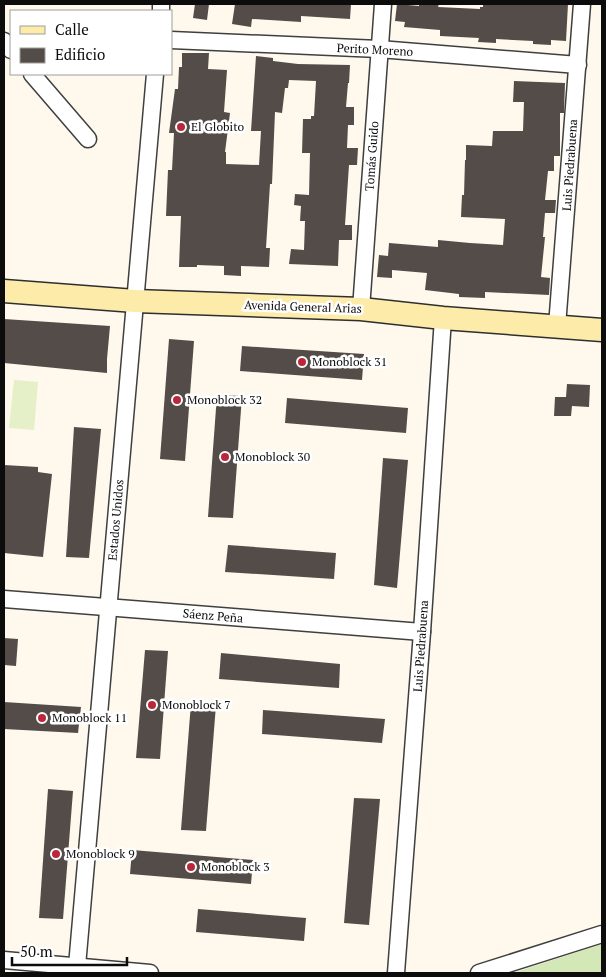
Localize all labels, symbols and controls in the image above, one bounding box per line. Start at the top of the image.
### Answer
legend [10,10,172,75]
text: Calle [55,19,89,39]
street label: Perito Moreno [336,40,414,59]
text: Edificio [55,44,105,64]
place label: El Globito [191,119,245,134]
street label: Luis Piedrabuena [559,119,580,211]
street label: Tomás Guido [362,120,381,191]
marker: El Globito [175,121,187,133]
street label: Avenida General Arias [244,297,362,316]
place label: Monoblock 31 [312,354,387,369]
marker: Monoblock 31 [296,356,308,368]
place label: Monoblock 32 [187,392,262,407]
marker: Monoblock 32 [171,394,183,406]
place label: Monoblock 30 [235,449,310,464]
marker: Monoblock 30 [219,451,231,463]
street label: Estados Unidos [104,479,127,561]
street label: Luis Piedrabuena [410,600,431,692]
street label: Sáenz Peña [182,605,244,626]
place label: Monoblock 7 [162,697,231,712]
marker: Monoblock 7 [146,699,158,711]
place label: Monoblock 11 [52,710,127,725]
marker: Monoblock 11 [36,712,48,724]
place label: Monoblock 9 [66,846,135,861]
marker: Monoblock 9 [50,848,62,860]
place label: Monoblock 3 [201,859,270,874]
marker: Monoblock 3 [185,861,197,873]
scale bar [12,934,128,966]
text: 50 m [20,941,53,961]

